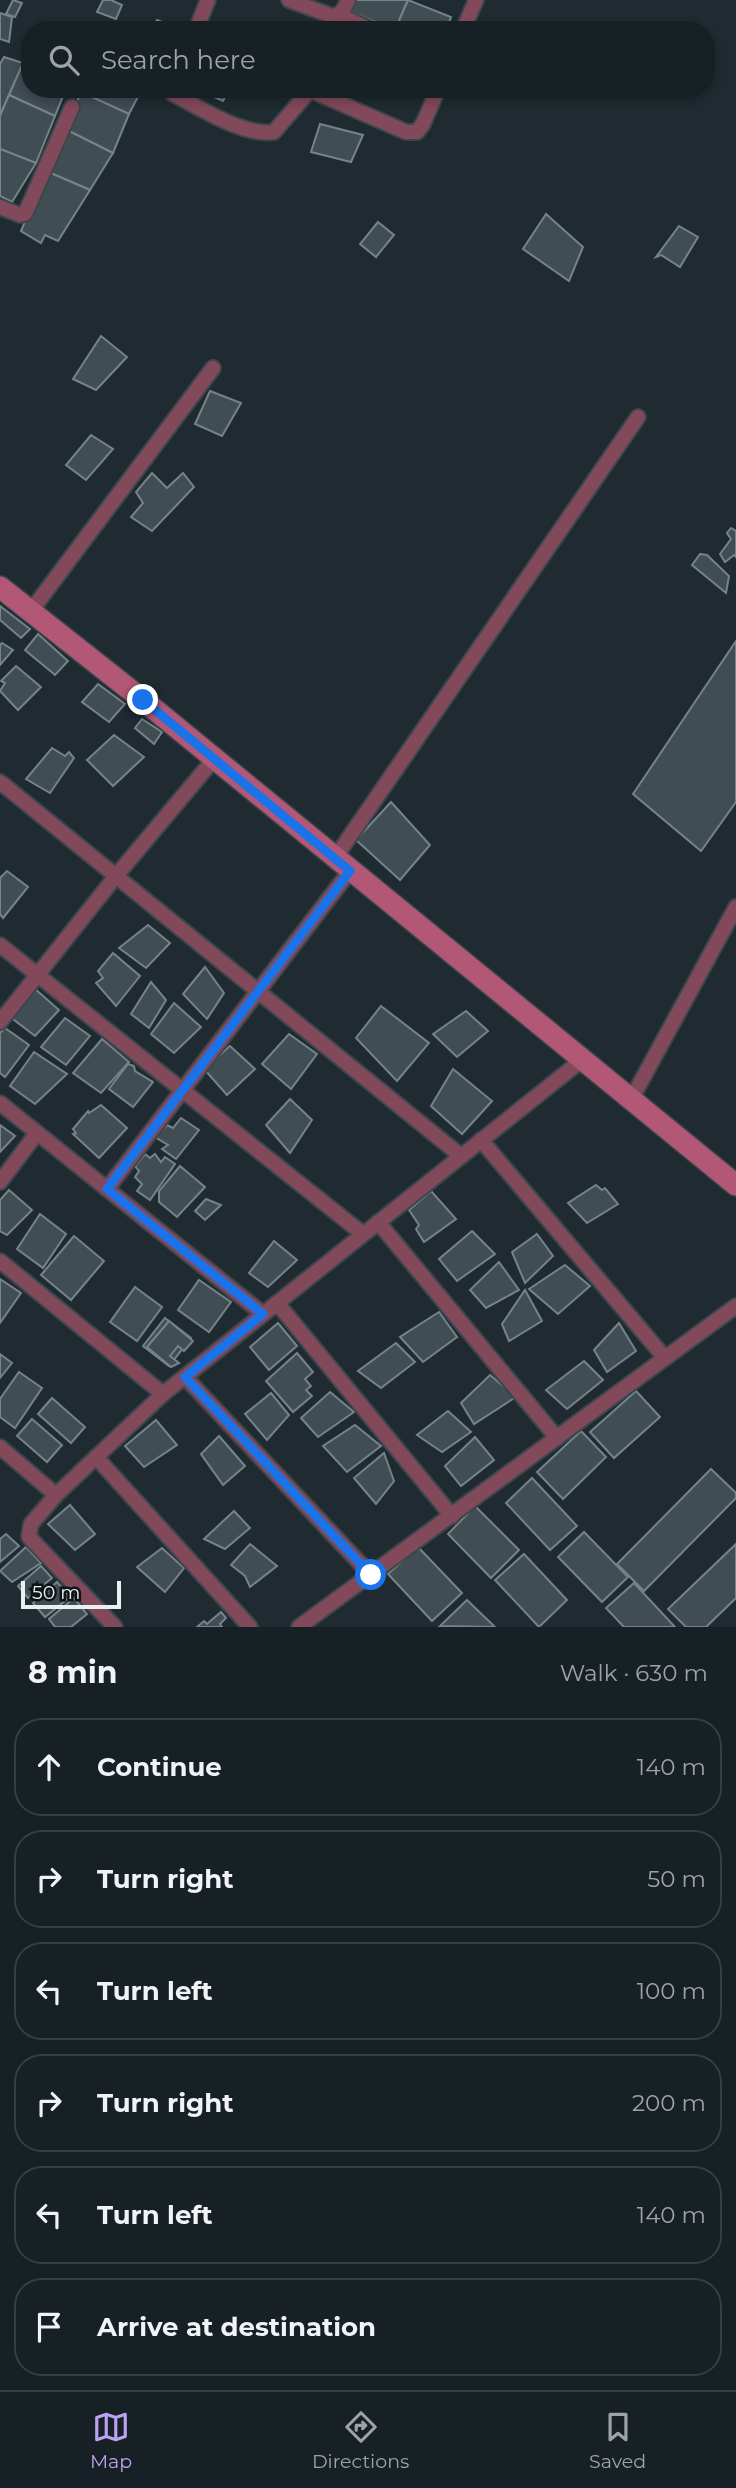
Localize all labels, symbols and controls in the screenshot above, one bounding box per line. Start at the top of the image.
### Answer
search box [21,21,715,98]
icon: search [45,41,83,79]
text: Search here [101,44,256,76]
route end [127,684,158,715]
route start [355,1559,386,1590]
scale bar [21,1578,121,1610]
text: 50 m [32,1581,80,1604]
text: 8 min [28,1654,118,1691]
text: Walk · 630 m [560,1659,708,1687]
icon: ahead [30,1748,68,1786]
text: Continue [97,1751,222,1783]
text: 140 m [637,1753,706,1781]
icon: right [30,1860,68,1898]
text: Turn right [97,1863,233,1895]
text: 50 m [647,1865,706,1893]
icon: left [30,1972,68,2010]
text: Turn left [97,1975,213,2007]
text: 100 m [637,1977,706,2005]
icon: right [30,2084,68,2122]
text: Turn right [97,2087,233,2119]
text: 200 m [632,2089,706,2117]
icon: left [30,2196,68,2234]
text: Turn left [97,2199,213,2231]
text: 140 m [637,2201,706,2229]
icon: arrive [30,2308,68,2346]
text: Arrive at destination [97,2311,376,2343]
tab: Map [90,2408,132,2473]
tab: Directions [312,2408,409,2473]
tab: Saved [589,2408,646,2473]

